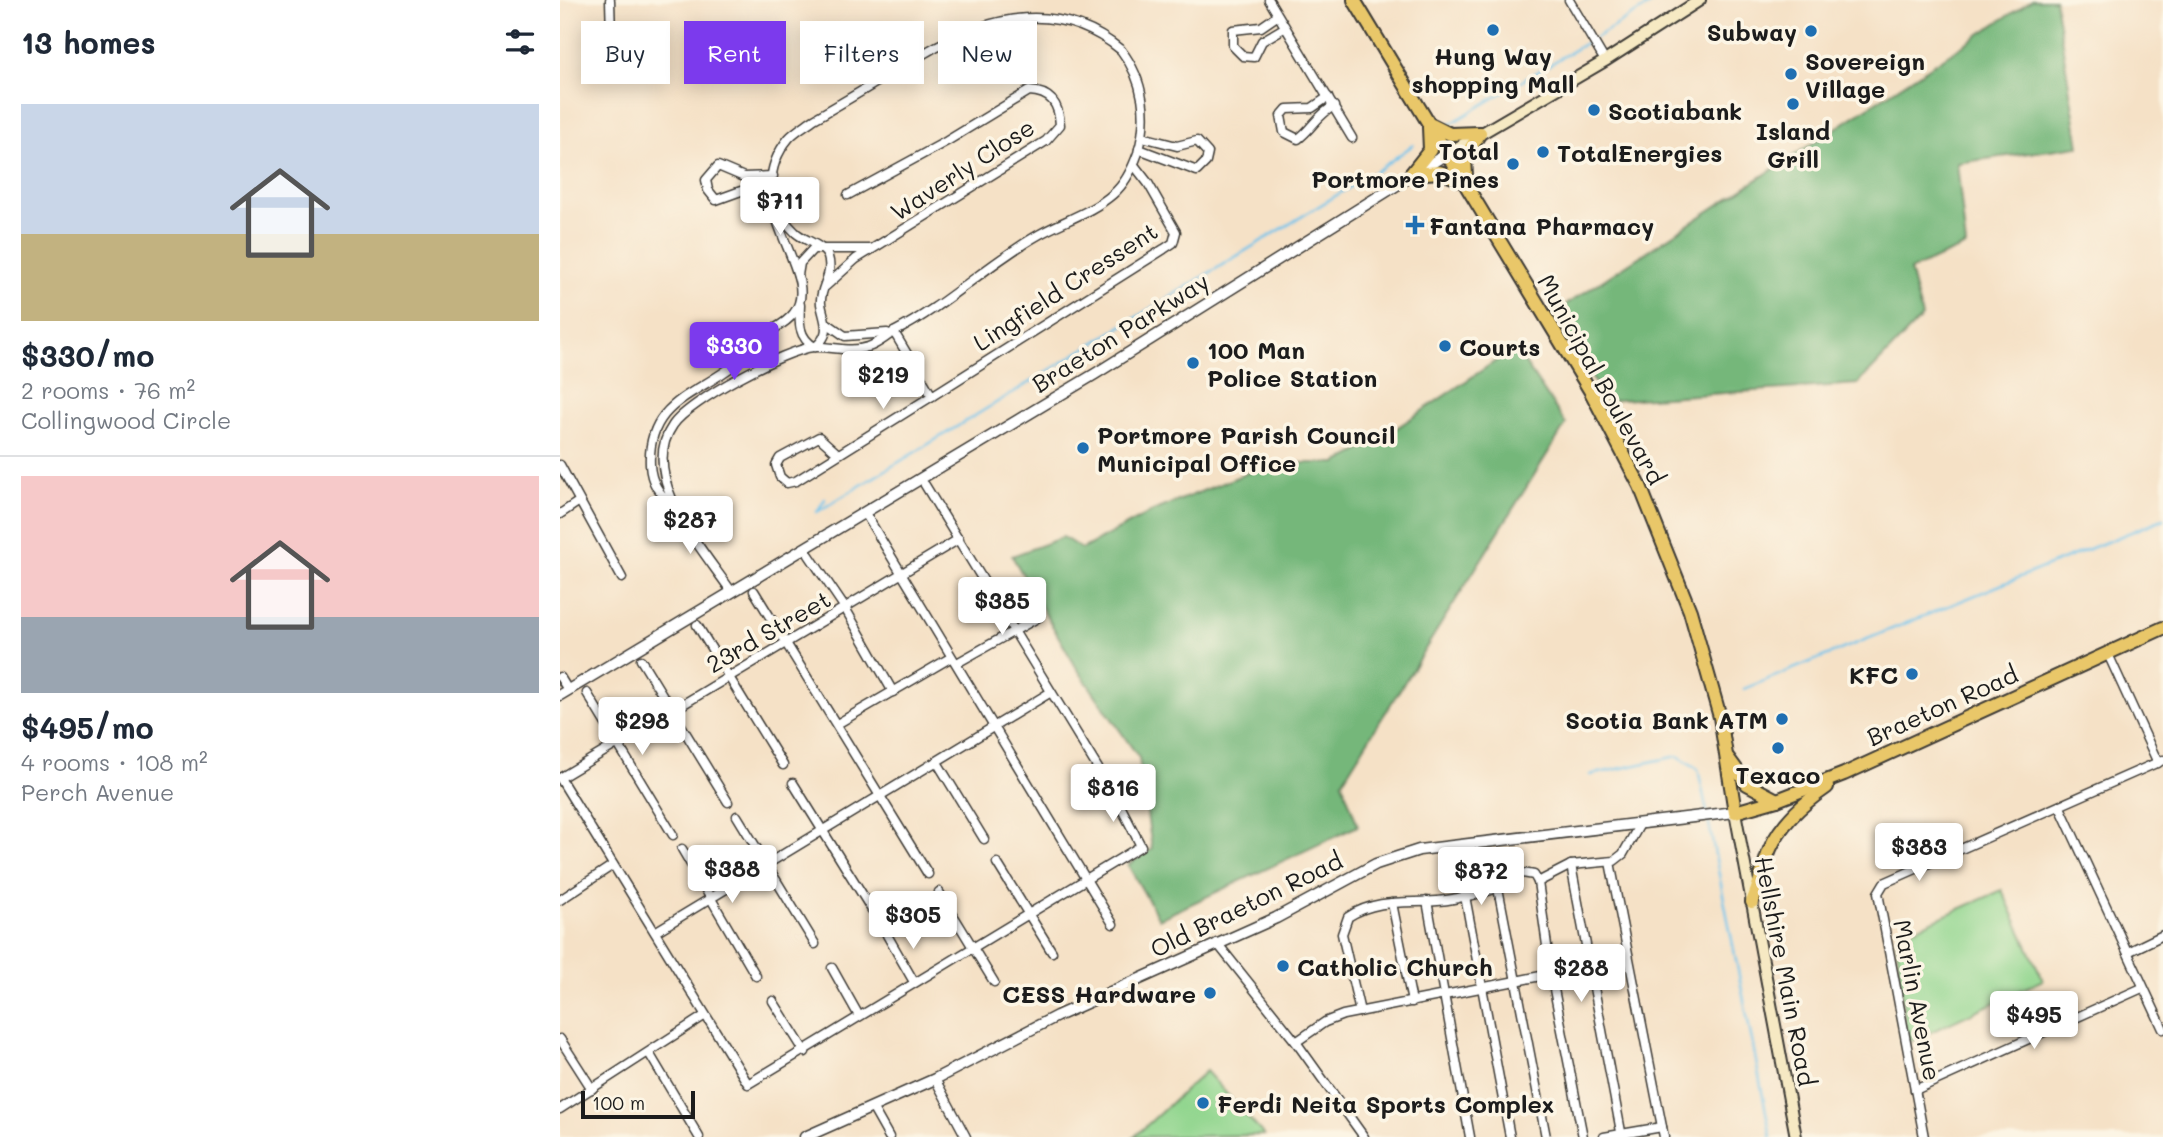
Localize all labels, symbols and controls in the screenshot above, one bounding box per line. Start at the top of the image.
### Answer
place label: Subway [1707,16,1797,47]
chip: Buy [581,21,670,84]
chip: Rent [684,21,786,84]
chip: Filters [800,21,924,84]
chip: New [938,21,1037,84]
text: 13 homes [21,22,156,62]
marker: Hung Way shopping Mall [1485,22,1501,38]
icon: filters [501,23,539,61]
marker: Subway [1803,23,1819,39]
place label: Hung Way shopping Mall [1412,40,1574,99]
place label: Sovereign Village [1805,45,1925,104]
marker: Sovereign Village [1783,66,1799,82]
place label: Scotiabank [1608,95,1742,126]
marker: Island Grill [1785,96,1801,112]
marker: Scotiabank [1586,102,1602,118]
street label: Waverly Close [884,111,1040,227]
place label: Island Grill [1756,115,1830,174]
place label: Total Portmore Pines [1311,135,1499,194]
place label: TotalEnergies [1557,137,1722,168]
marker: TotalEnergies [1535,144,1551,160]
icon: home [217,150,343,276]
marker: Total Portmore Pines [1505,156,1521,172]
pin: $711 [739,177,821,237]
text: $711 [756,185,804,215]
place label: Fantana Pharmacy [1429,210,1654,241]
street label: Lingfield Cressent [967,215,1163,357]
marker: Fantana Pharmacy [1407,217,1423,233]
street label: Braeton Parkway [1026,265,1214,399]
street label: Municipal Boulevard [1531,268,1673,490]
pin: $330 [693,322,775,382]
text: $330 [706,330,762,360]
place label: Courts [1459,331,1540,362]
place label: 100 Man Police Station [1207,334,1377,393]
text: $330/mo [21,335,154,375]
marker: Courts [1437,338,1453,354]
pin: $219 [842,352,924,411]
marker: 100 Man Police Station [1185,355,1201,371]
text: $219 [857,359,909,389]
text: 2 rooms · 76 m² [21,375,195,405]
text: Collingwood Circle [21,405,231,435]
place label: Portmore Parish Council Municipal Office [1097,419,1395,478]
marker: Portmore Parish Council Municipal Office [1075,440,1091,456]
pin: $287 [649,496,731,556]
text: $287 [663,504,717,534]
icon: home [217,522,343,648]
pin: $385 [961,578,1043,637]
street label: 23rd Street [700,583,836,679]
text: $385 [974,585,1030,615]
street label: Braeton Road [1862,658,2022,752]
place label: KFC [1849,659,1898,690]
marker: KFC [1904,666,1920,682]
pin: $298 [601,698,683,757]
place label: Scotia Bank ATM [1565,704,1768,735]
text: $298 [614,705,670,735]
text: $495/mo [21,707,154,747]
marker: Scotia Bank ATM [1774,711,1790,727]
marker: Texaco [1770,740,1786,756]
text: 4 rooms · 108 m² [21,747,208,777]
place label: Texaco [1736,759,1820,790]
pin: $816 [1072,764,1154,824]
text: $816 [1087,772,1139,802]
text: Perch Avenue [21,777,174,807]
pin: $383 [1878,824,1960,883]
text: $383 [1891,831,1947,861]
street label: Old Braeton Road [1145,844,1347,964]
pin: $388 [691,846,773,905]
pin: $872 [1440,848,1522,907]
text: $388 [704,853,760,883]
street label: Hellshire Main Road [1749,854,1823,1088]
text: $872 [1454,855,1508,885]
pin: $305 [872,892,954,951]
text: $305 [885,899,941,929]
street label: Marlin Avenue [1887,917,1949,1083]
pin: $288 [1540,944,1622,1004]
place label: Catholic Church [1297,951,1493,982]
text: $288 [1553,952,1609,982]
marker: Catholic Church [1275,958,1291,974]
place label: CESS Hardware [1002,978,1196,1009]
marker: CESS Hardware [1202,985,1218,1001]
pin: $495 [1993,992,2075,1051]
text: $495 [2006,999,2062,1029]
scale bar [581,1088,695,1120]
place label: Ferdi Neita Sports Complex [1217,1088,1554,1119]
text: 100 m [592,1090,645,1115]
marker: Ferdi Neita Sports Complex [1195,1095,1211,1111]

